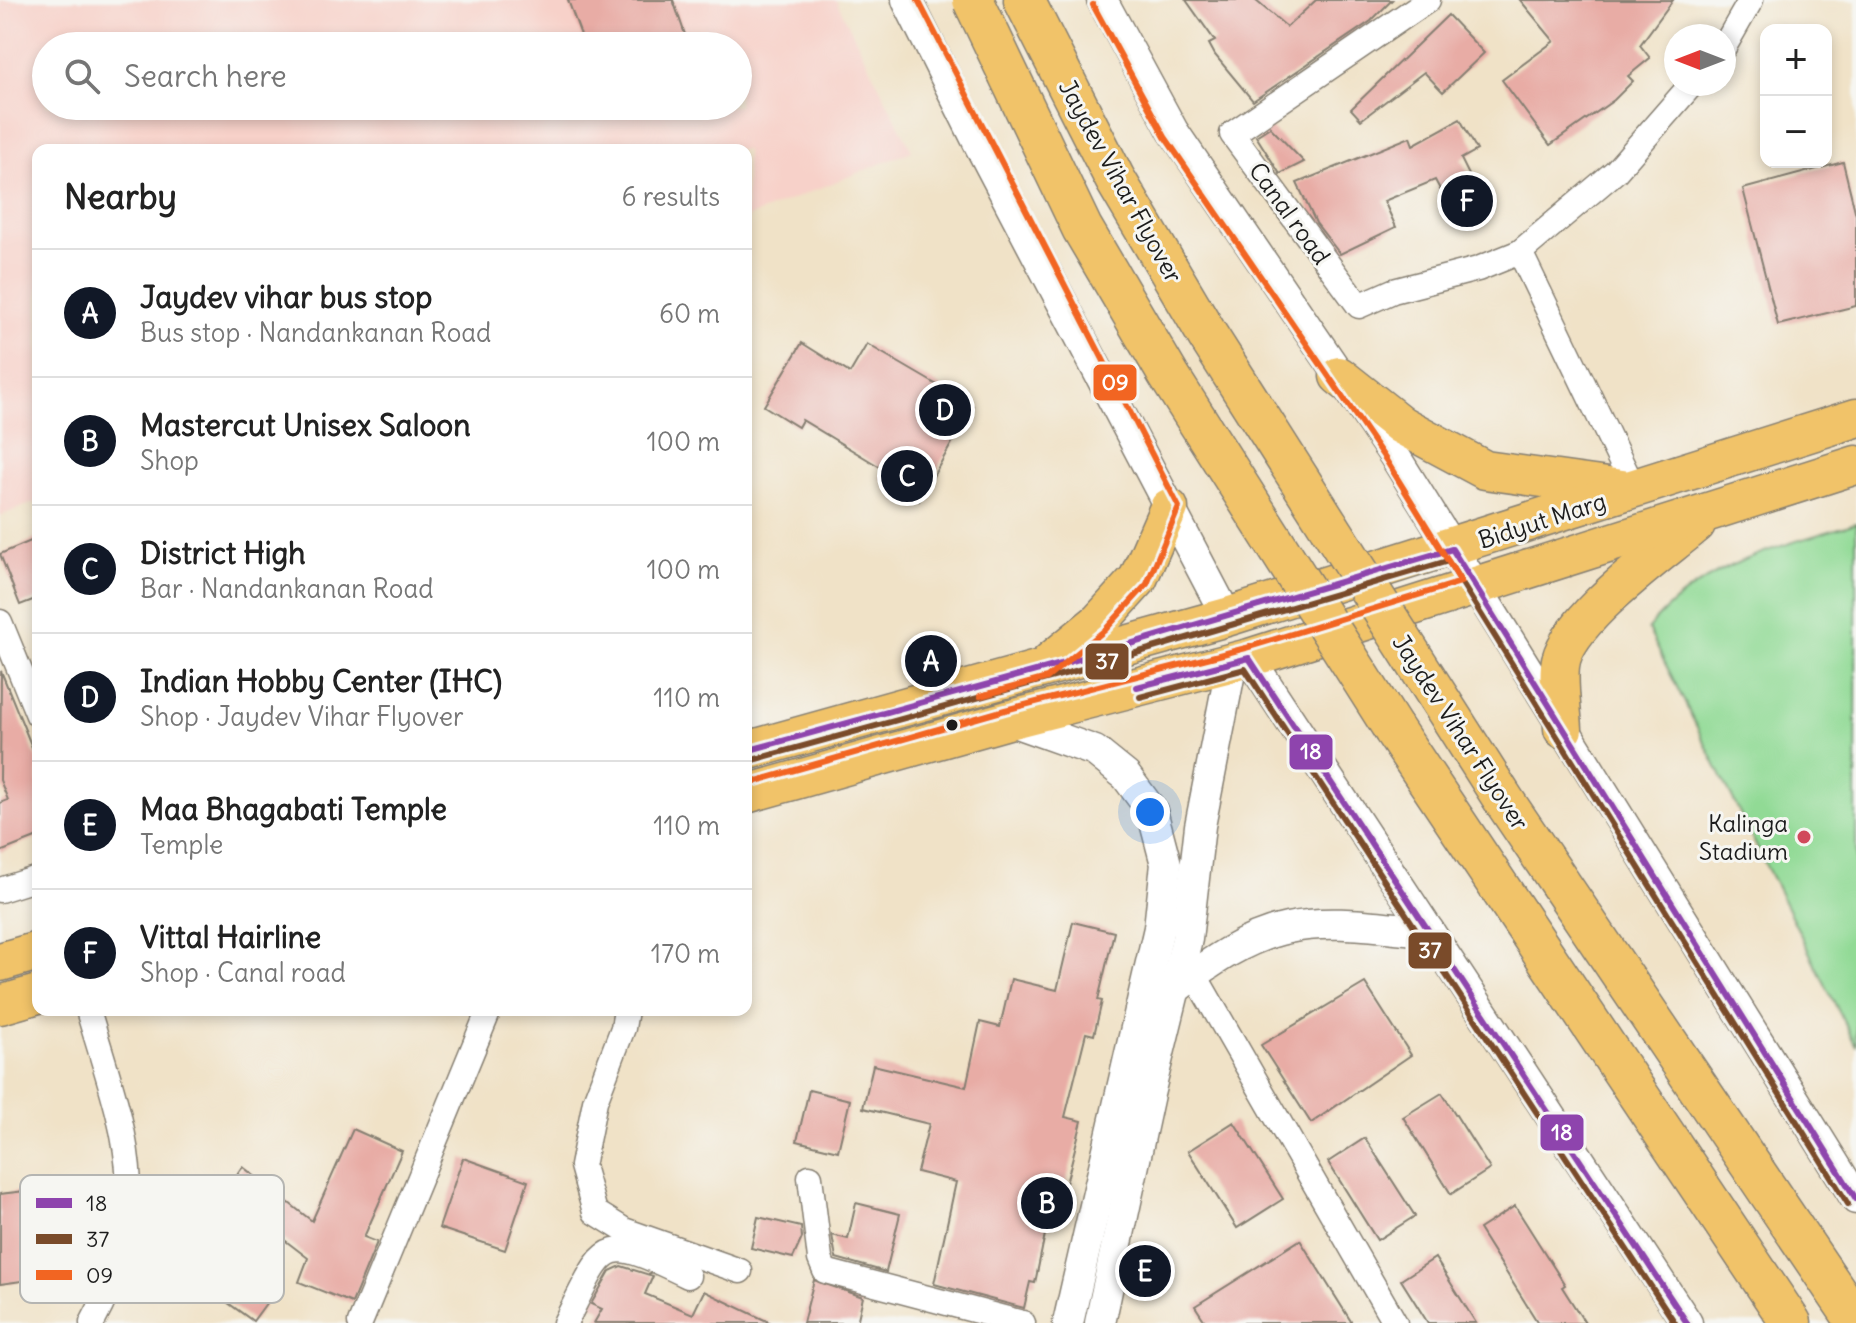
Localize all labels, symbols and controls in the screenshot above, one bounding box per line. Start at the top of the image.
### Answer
north arrow [1664,24,1736,96]
map controls [1760,24,1832,168]
button: + [1760,24,1832,96]
search box [32,32,752,120]
icon: search [60,54,104,98]
text: Search here [124,57,287,95]
street label: Jaydev Vihar Flyover [1053,74,1189,288]
button: − [1760,96,1832,168]
street label: Canal road [1243,156,1337,270]
pin: F [1441,171,1493,231]
text: Nearby [64,175,177,218]
text: 6 results [622,180,720,213]
text: Jaydev vihar bus stop [140,278,432,316]
text: A [82,297,98,330]
text: 60 m [659,297,720,330]
text: Bus stop · Nandankanan Road [140,316,491,349]
line badge: 09 [1092,363,1138,402]
text: 09 [1101,368,1129,396]
pin: D [919,380,971,440]
text: Mastercut Unisex Saloon [140,406,471,444]
text: B [81,425,99,458]
text: 100 m [646,425,720,458]
text: Shop [140,444,199,477]
pin: C [881,446,933,506]
street label: Bidyut Marg [1474,485,1610,555]
text: District High [140,534,306,572]
text: C [81,553,99,586]
text: 100 m [646,553,720,586]
text: Bar · Nandankanan Road [140,572,434,605]
street label: Jaydev Vihar Flyover [1386,628,1536,836]
pin: A [905,631,957,691]
line badge: 37 [1084,642,1130,681]
text: 37 [1095,647,1119,675]
text: Indian Hobby Center (IHC) [140,662,502,700]
text: D [81,681,99,714]
text: 110 m [653,681,720,714]
text: Shop · Jaydev Vihar Flyover [140,700,464,733]
unlabelled marker [944,717,960,733]
line badge: 18 [1288,733,1334,771]
text: 18 [1300,737,1322,765]
text: Maa Bhagabati Temple [140,790,447,828]
your location [1130,792,1170,832]
place label: Kalinga Stadium [1699,808,1788,866]
text: E [82,809,98,842]
text: 110 m [653,809,720,842]
text: Temple [140,828,223,861]
marker: Kalinga Stadium [1795,828,1813,846]
text: Vittal Hairline [140,918,321,956]
line badge: 37 [1407,931,1453,970]
text: 37 [1418,936,1442,964]
text: F [83,937,97,970]
text: 170 m [651,937,720,970]
text: Shop · Canal road [140,956,346,989]
line badge: 18 [1539,1113,1585,1152]
text: 18 [1551,1118,1573,1146]
pin: B [1021,1173,1073,1233]
legend [20,1175,284,1303]
text: 18 [86,1189,107,1217]
text: 37 [86,1225,109,1253]
pin: E [1119,1241,1171,1301]
text: 09 [86,1261,113,1289]

